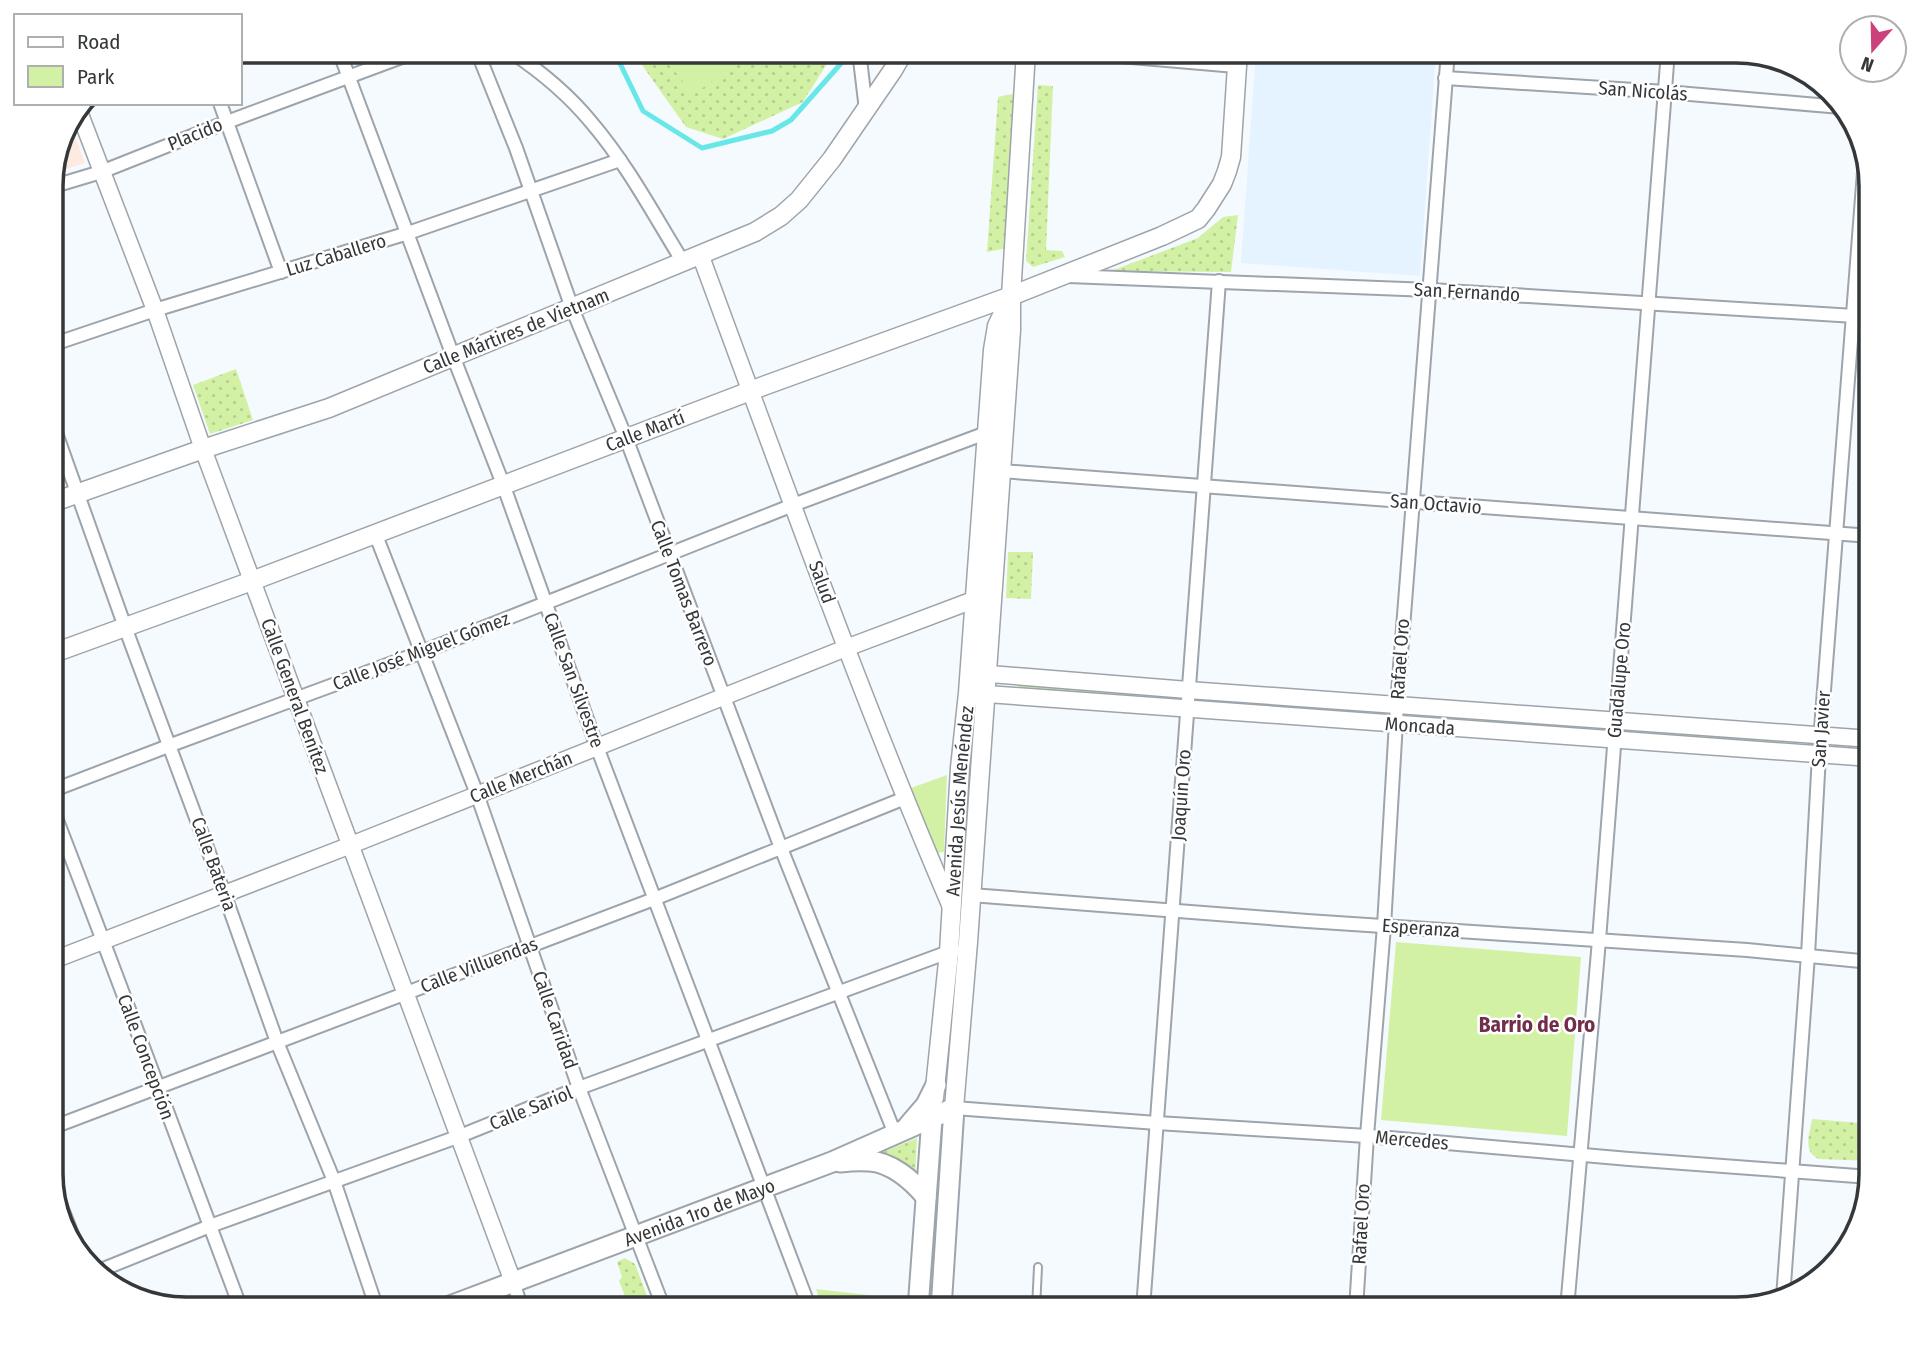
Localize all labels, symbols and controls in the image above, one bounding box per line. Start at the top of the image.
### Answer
legend [14,14,242,105]
north arrow [1838,14,1908,84]
text: Road [77,29,121,55]
text: N [1858,52,1877,77]
text: Park [77,64,115,90]
street label: San Nicolás [1598,76,1688,106]
street label: Placido [164,113,226,155]
street label: Luz Caballero [283,229,389,281]
street label: San Fernando [1413,278,1521,306]
street label: Calle Mártires de Vietnam [419,283,613,379]
street label: Calle Martí [602,405,688,457]
street label: San Octavio [1389,489,1483,519]
street label: Calle Tomas Barrero [646,517,722,669]
street label: Salud [804,558,840,606]
street label: Calle José Miguel Gómez [329,606,513,695]
street label: Calle San Silvestre [539,609,609,751]
street label: Calle General Benítez [256,615,334,777]
street label: Rafael Oro [1386,618,1414,700]
street label: Guadalupe Oro [1602,621,1636,739]
street label: San Javier [1807,690,1835,768]
street label: Avenida Jesús Menéndez [941,704,978,897]
street label: Moncada [1384,712,1456,740]
street label: Calle Merchán [466,746,576,808]
street label: Joaquín Oro [1166,748,1196,842]
street label: Calle Bateria [186,814,242,914]
street label: Esperanza [1381,914,1461,942]
street label: Calle Villuendas [417,932,541,998]
street label: Calle Caridad [527,968,583,1072]
street label: Calle Concepción [113,991,179,1123]
district label: Barrio de Oro [1479,1012,1595,1038]
street label: Calle Sariol [486,1081,576,1135]
street label: Mercedes [1374,1125,1450,1155]
street label: Avenida 1ro de Mayo [621,1173,778,1251]
street label: Rafael Oro [1347,1183,1375,1265]

